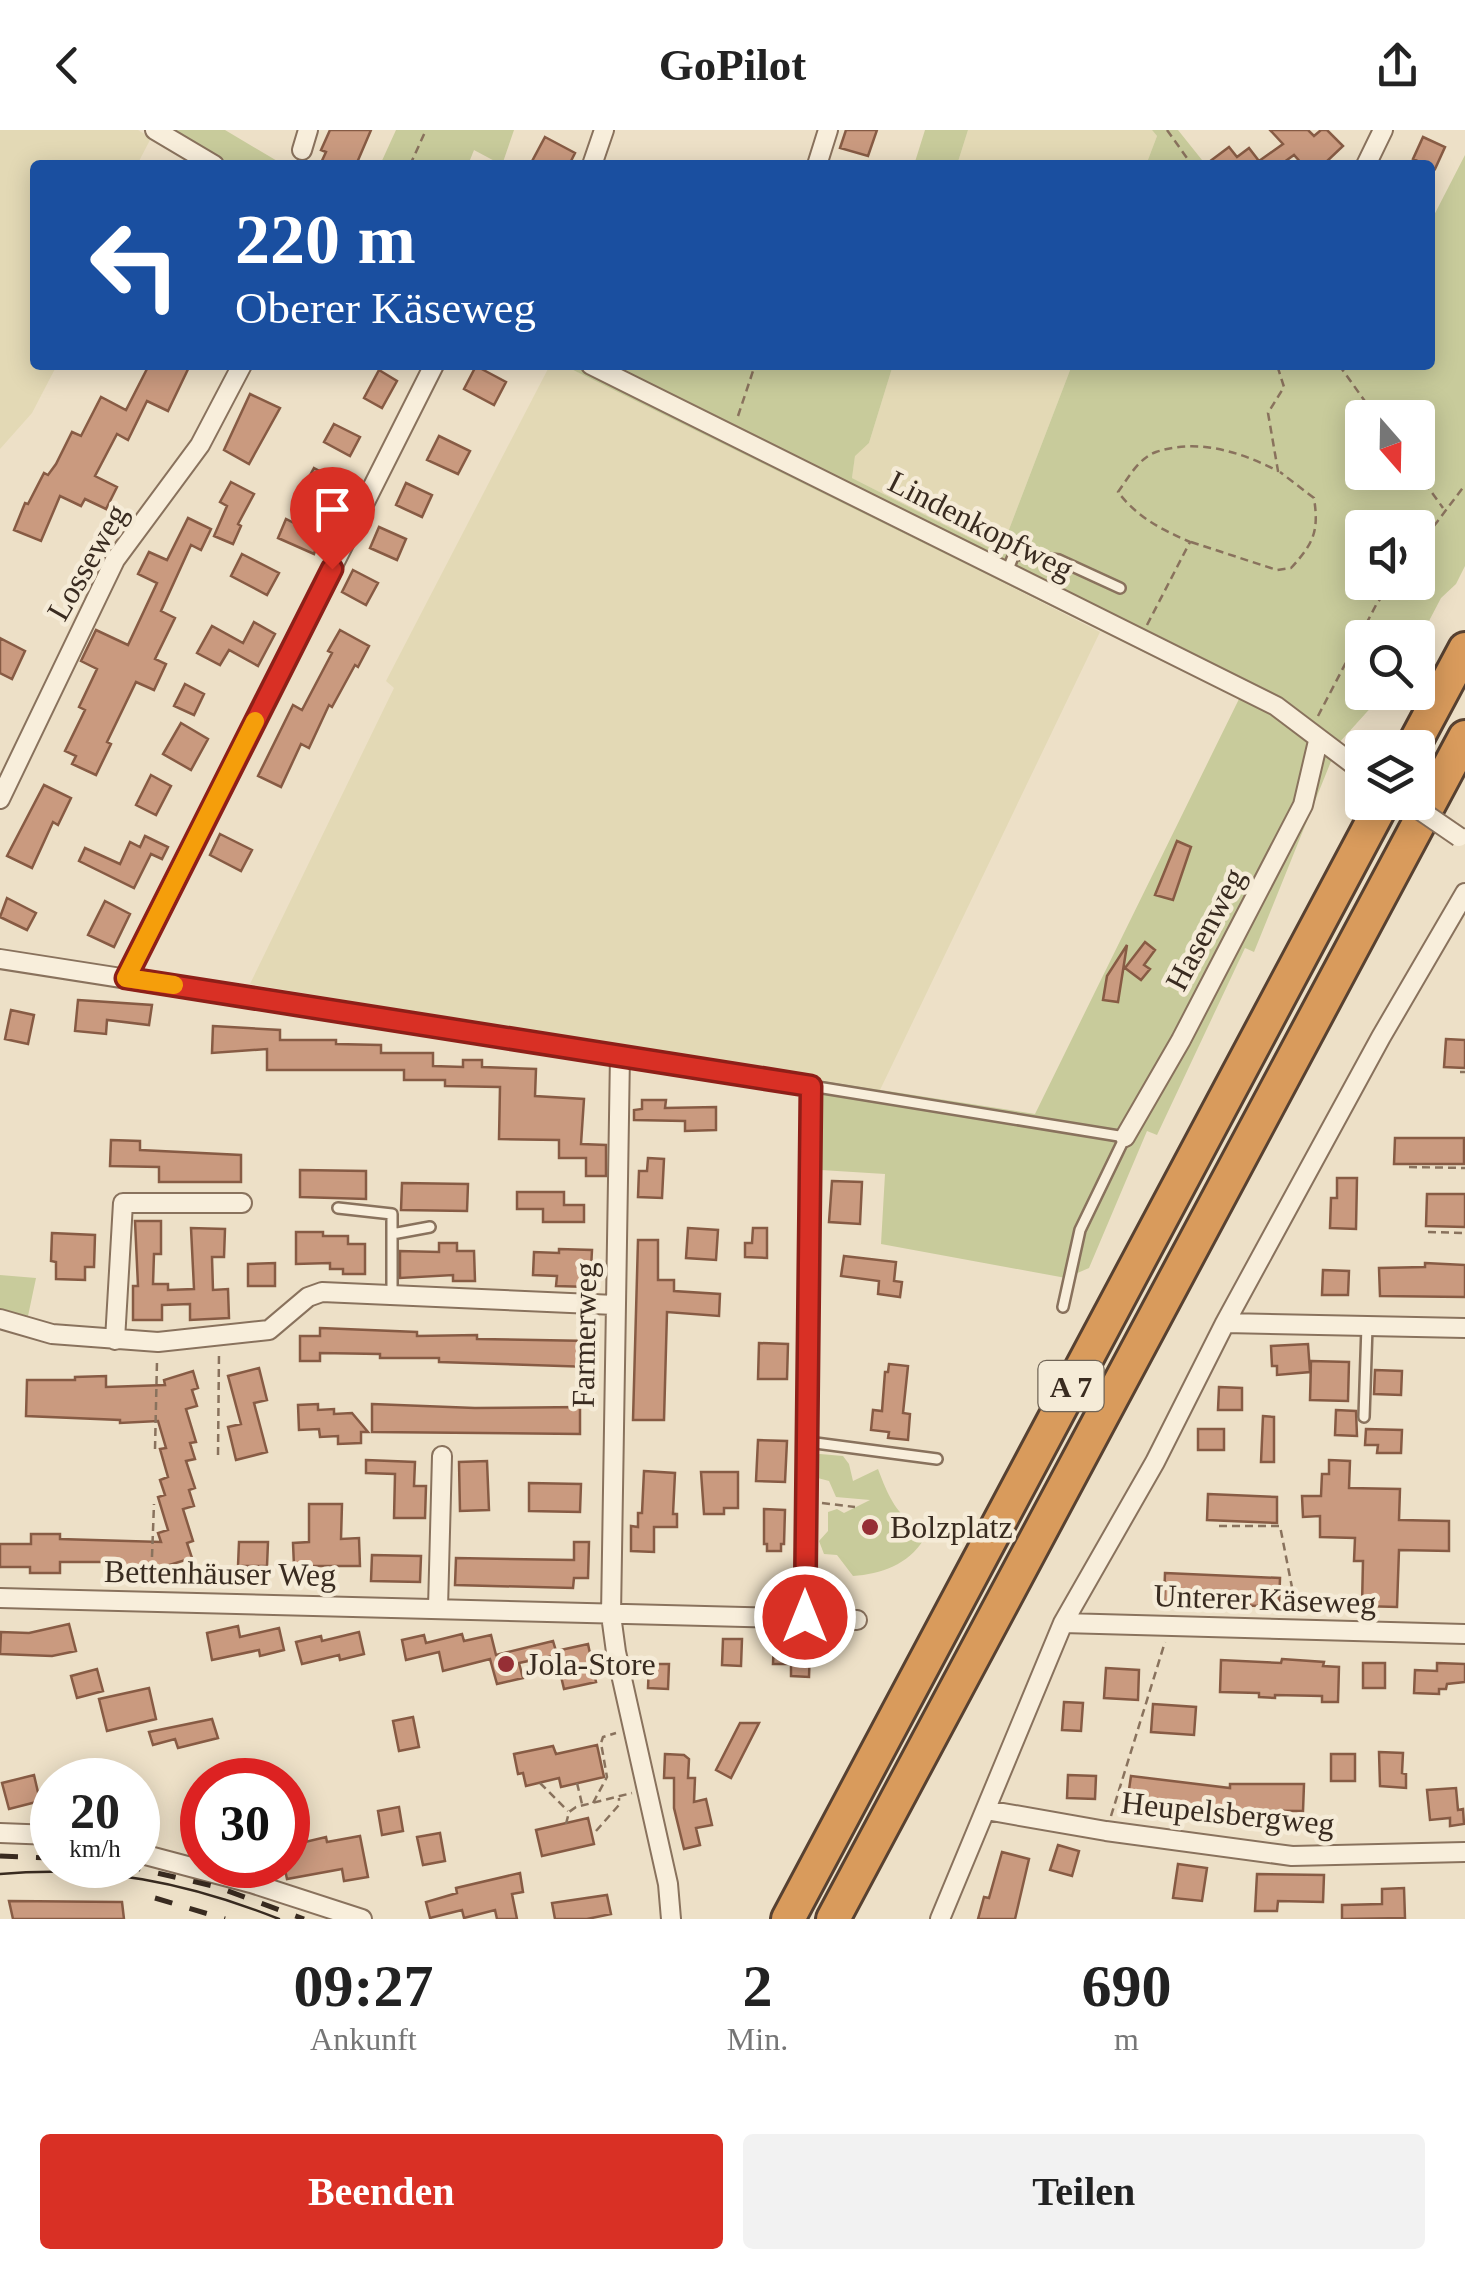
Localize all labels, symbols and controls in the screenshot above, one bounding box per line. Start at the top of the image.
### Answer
icon: back [40,38,95,93]
icon: share [1370,38,1425,93]
text: GoPilot [659,40,806,90]
icon: left [70,200,200,330]
text: 220 m [235,201,416,278]
text: Oberer Käseweg [235,283,536,333]
north arrow [1345,400,1435,490]
map controls [1345,400,1435,820]
street label: Lindenkopfweg [883,463,1079,587]
pin [290,467,375,570]
icon: arrive [305,482,360,537]
street label: Losseweg [39,498,135,626]
button: sound [1345,510,1435,600]
button: search [1345,620,1435,710]
button: layers [1345,730,1435,820]
street label: Hasenweg [1158,862,1252,996]
street label: Farmerweg [565,1262,603,1408]
road number: A 7 [1038,1361,1104,1411]
place label: Bolzplatz [890,1509,1013,1545]
marker: Bolzplatz [859,1516,881,1538]
street label: Bettenhäuser Weg [104,1553,336,1593]
position arrow [753,1565,857,1669]
street label: Unterer Käseweg [1153,1577,1377,1621]
place label: Jola-Store [526,1646,656,1682]
marker: Jola-Store [495,1653,517,1675]
speed limit sign: 30 [180,1758,310,1888]
text: 20 [70,1783,120,1839]
street label: Heupelsbergweg [1119,1784,1337,1842]
text: km/h [69,1835,121,1862]
text: 09:27 [293,1953,433,2019]
text: 2 [742,1953,772,2019]
text: 690 [1082,1953,1172,2019]
text: Ankunft [310,2021,417,2057]
text: Min. [727,2021,788,2057]
text: m [1114,2021,1139,2057]
button: Beenden [40,2134,723,2249]
button: Teilen [743,2134,1425,2249]

